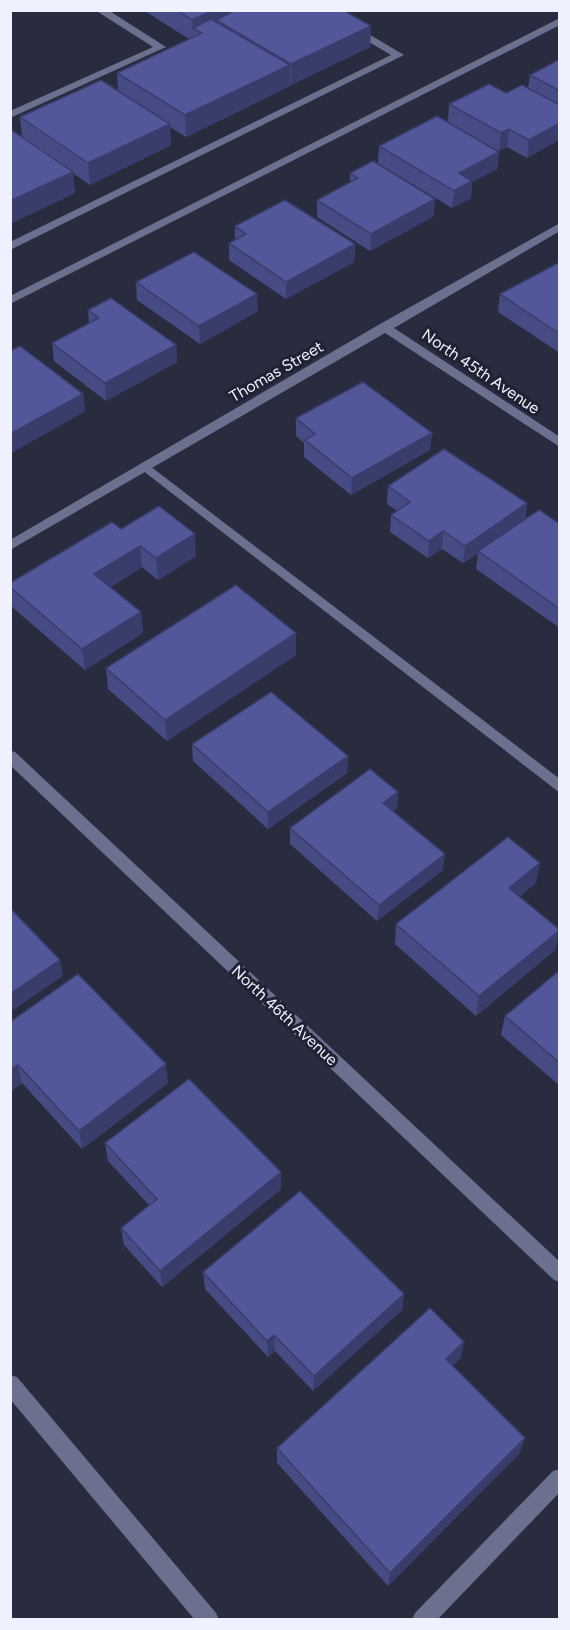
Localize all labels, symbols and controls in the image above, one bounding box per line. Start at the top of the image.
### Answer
street label: North 45th Avenue [418,325,544,418]
street label: Thomas Street [226,337,326,406]
street label: North 46th Avenue [228,961,342,1070]

